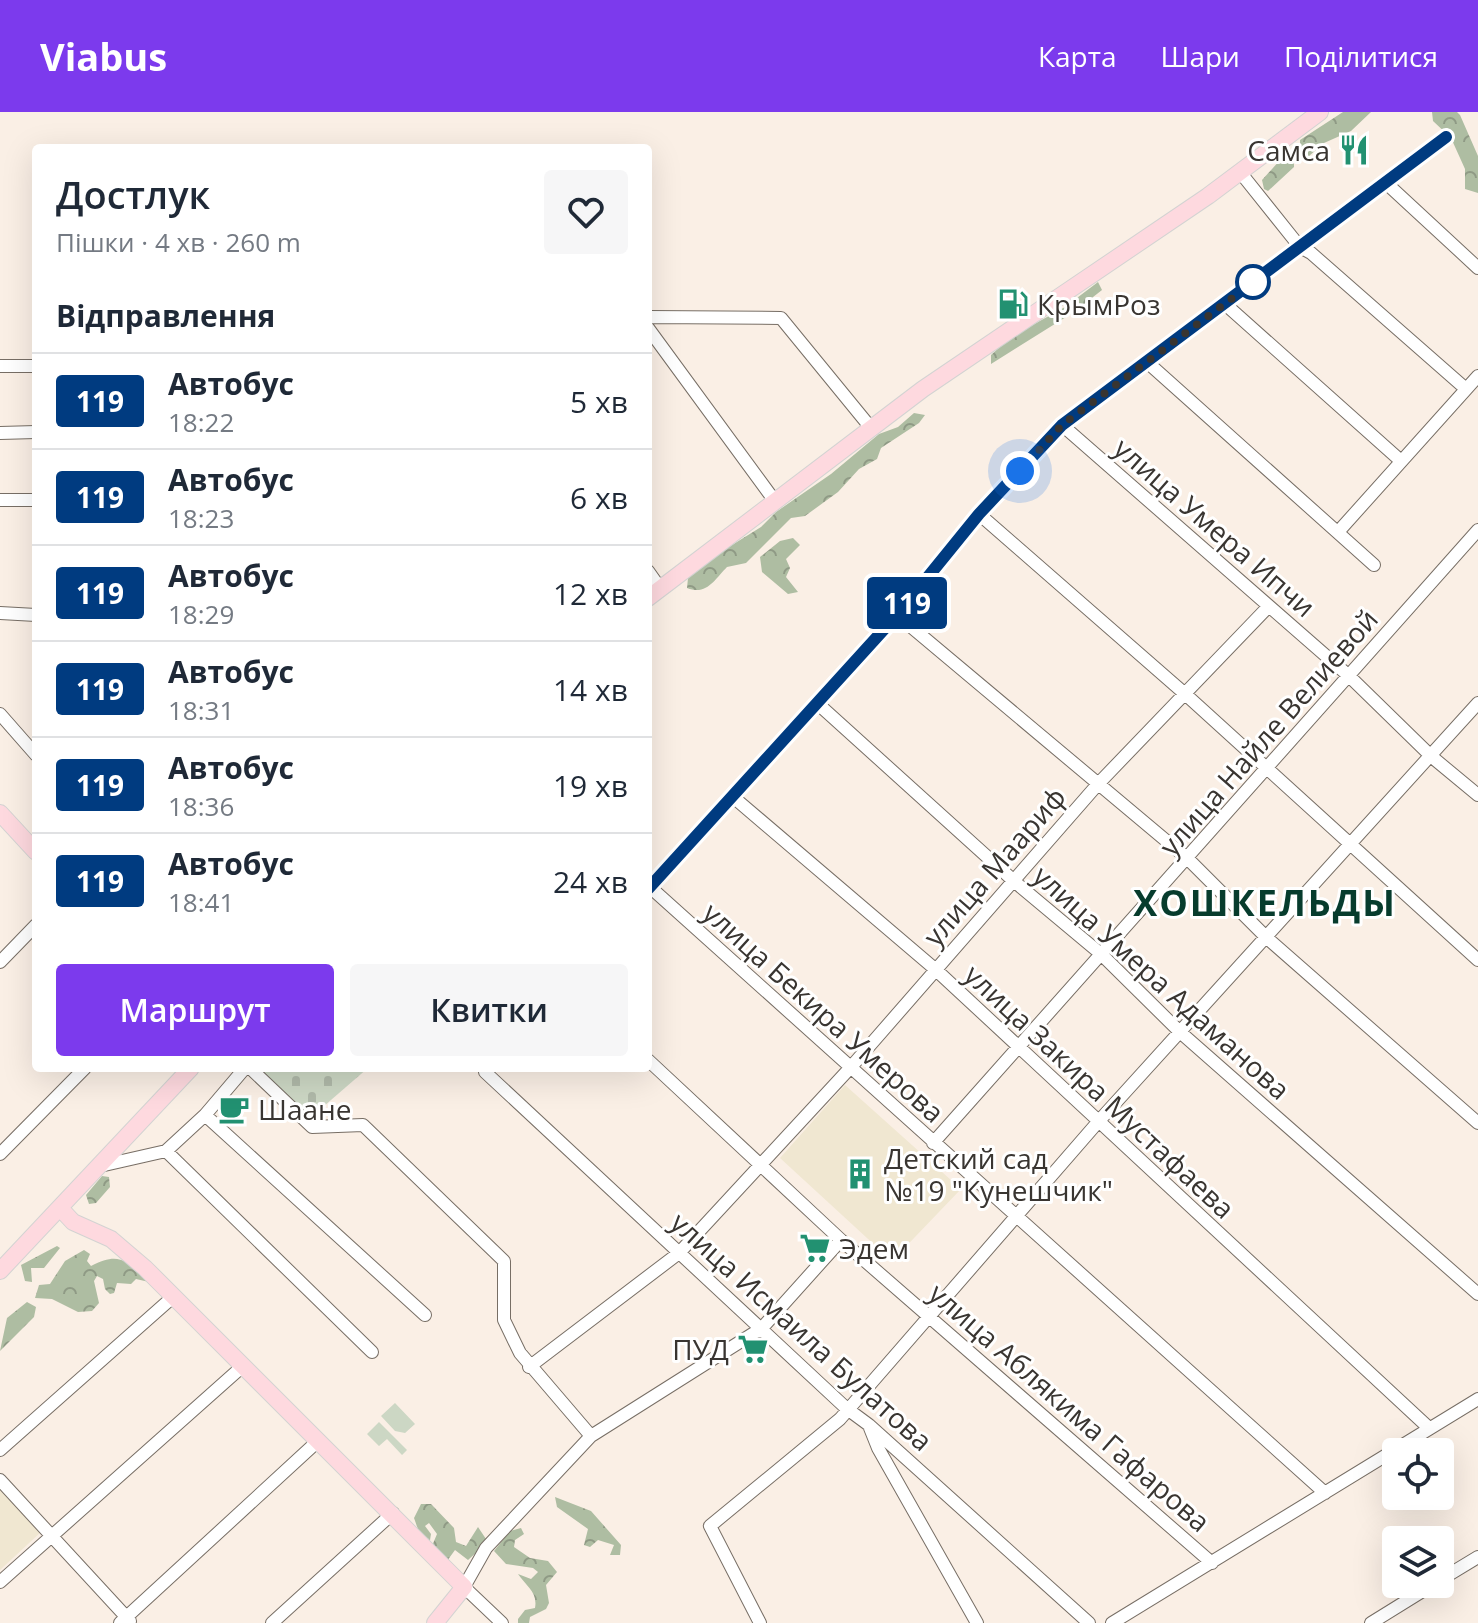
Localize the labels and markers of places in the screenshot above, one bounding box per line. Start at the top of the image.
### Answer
place label: Самса [1247,131,1330,169]
restaurant icon: Самса [1337,133,1371,167]
unlabelled marker [1236,265,1270,299]
place label: КрымРоз [1037,285,1160,323]
fuel station icon: КрымРоз [996,287,1030,321]
place label: Шаане [258,1090,351,1128]
cafe icon: Шаане [217,1092,251,1126]
place label: Детский сад №19 "Кунешчик" [884,1139,1113,1209]
building icon: Детский сад №19 "Кунешчик" [843,1157,877,1191]
place label: Эдем [839,1229,909,1267]
supermarket icon: Эдем [798,1231,832,1265]
place label: ПУД [672,1330,729,1368]
supermarket icon: ПУД [736,1332,770,1366]

